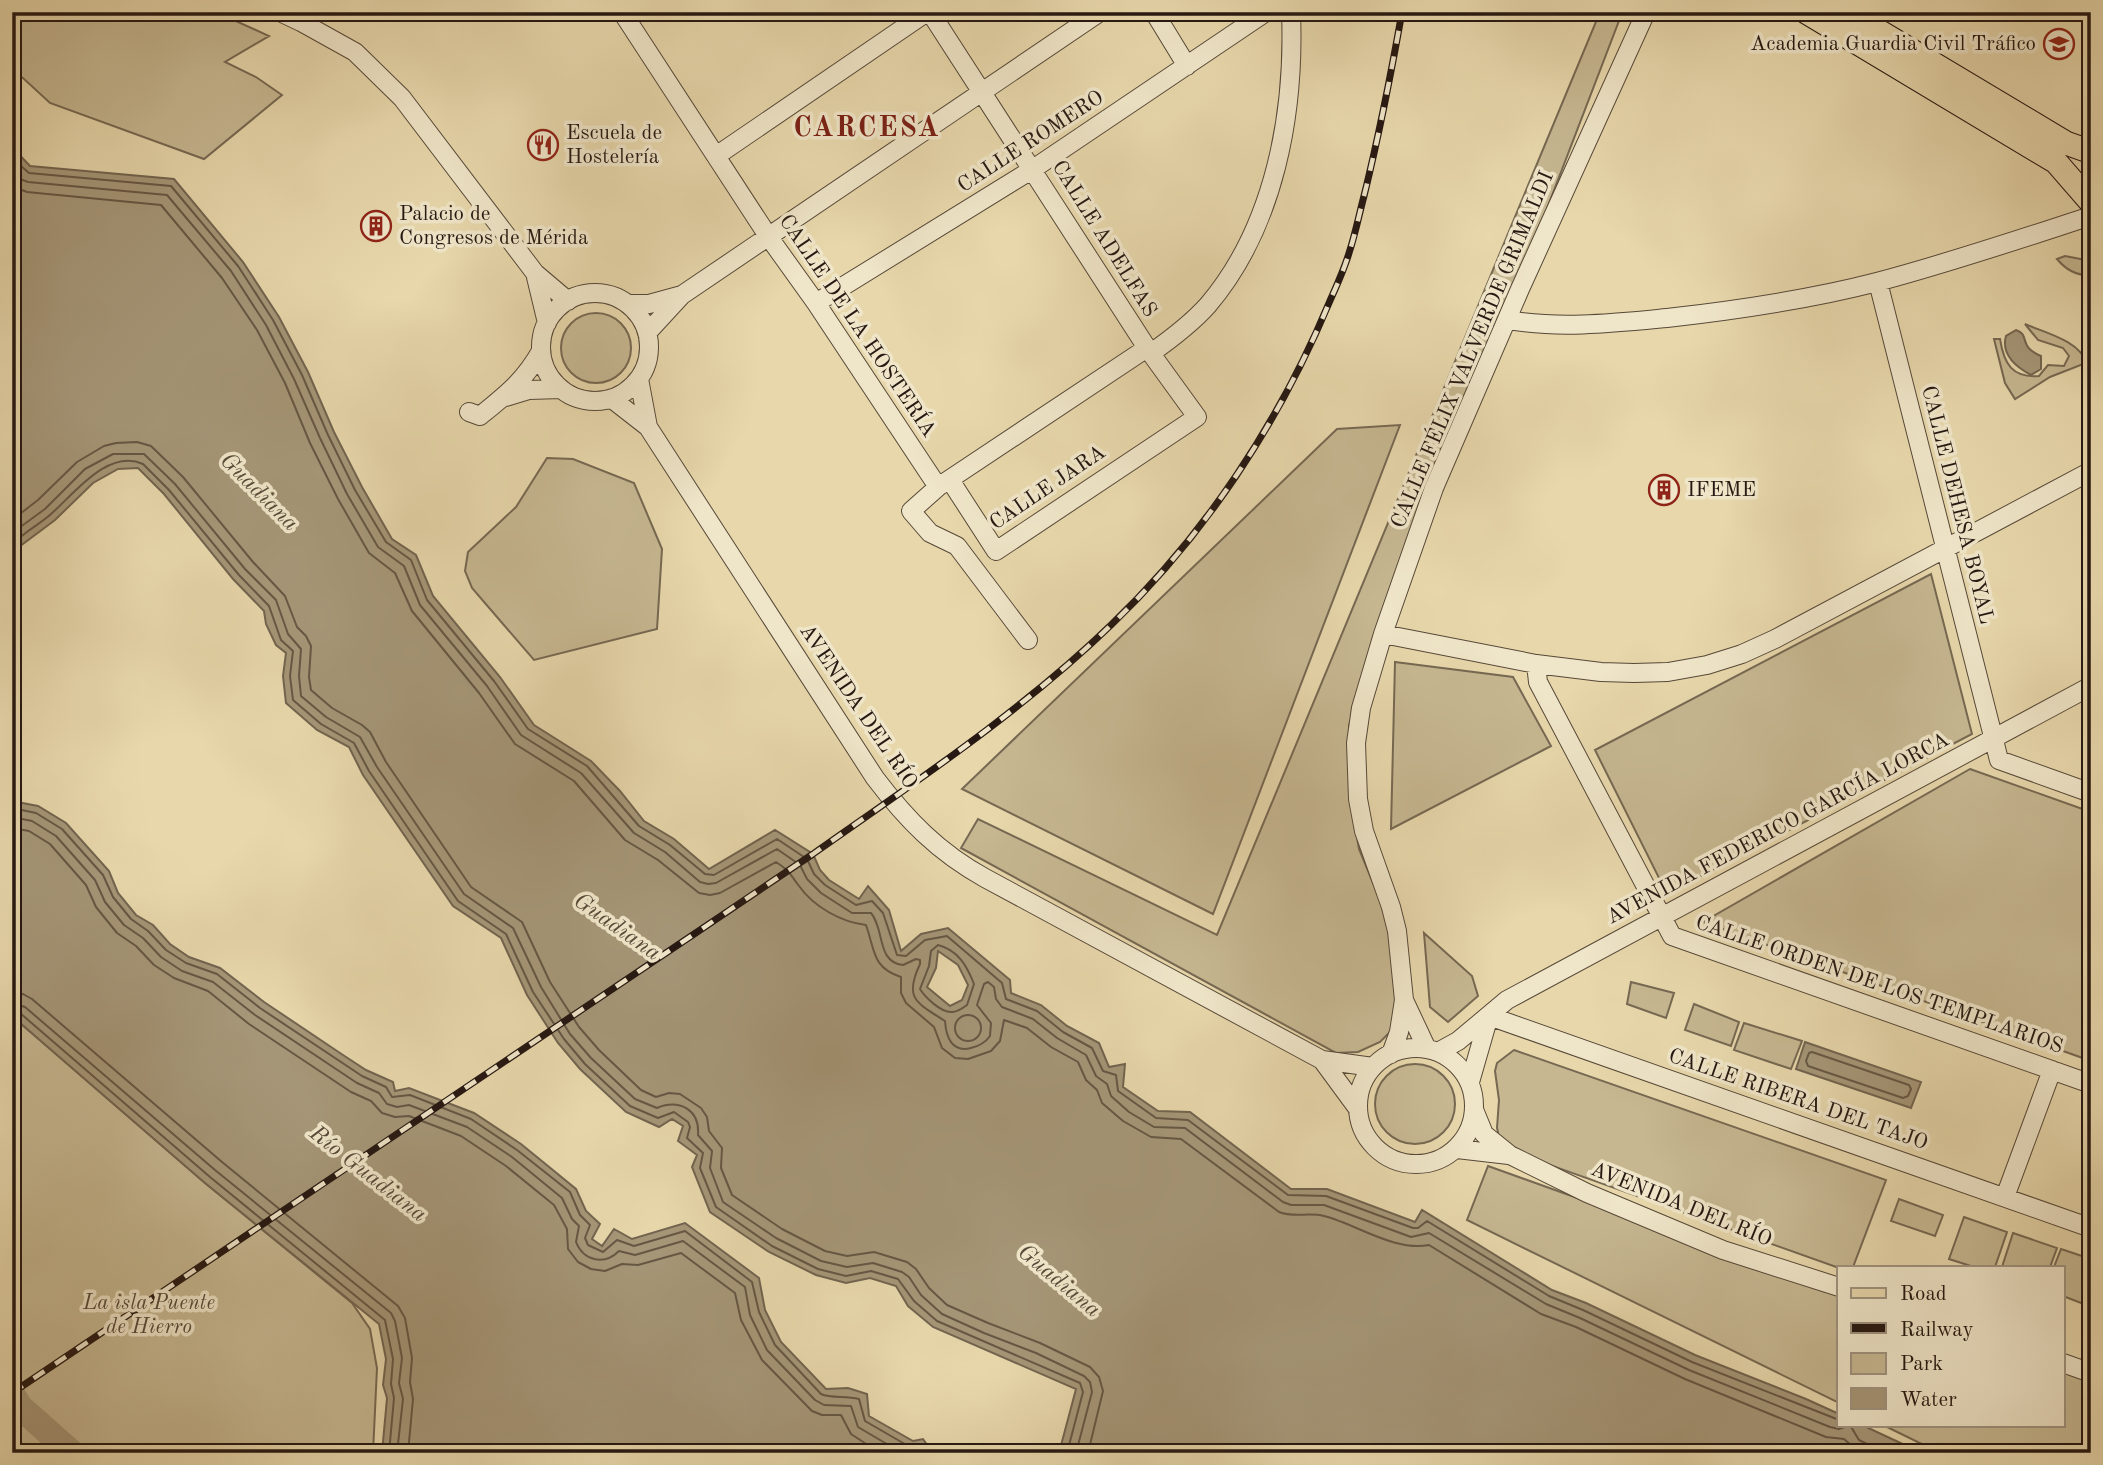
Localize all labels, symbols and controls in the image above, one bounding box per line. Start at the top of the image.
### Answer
school or university icon: Academia Guardia Civil Tráfico [2042,27,2076,61]
place label: Academia Guardia Civil Tráfico [1750,34,2036,55]
street label: CALLE ROMERO [954,87,1108,197]
district label: CARCESA [793,115,941,143]
place label: Escuela de Hostelería [566,123,662,168]
restaurant icon: Escuela de Hostelería [526,128,560,162]
street label: CALLE ADELFAS [1047,157,1161,321]
street label: CALLE FÉLIX VALVERDE GRIMALDI [1384,167,1558,532]
place label: Palacio de Congresos de Mérida [399,204,588,249]
building icon: Palacio de Congresos de Mérida [359,209,393,243]
street label: CALLE DE LA HOSTERÍA [775,209,943,441]
street label: CALLE DEHESA BOYAL [1917,384,1997,626]
street label: CALLE JARA [986,442,1110,534]
water label: Guadiana [215,448,303,536]
building icon: IFEME [1647,473,1681,507]
place label: IFEME [1687,480,1756,501]
street label: AVENIDA DEL RÍO [795,619,924,793]
street label: AVENIDA FEDERICO GARCÍA LORCA [1601,726,1953,929]
water label: Guadiana [569,889,665,965]
street label: CALLE ORDEN DE LOS TEMPLARIOS [1693,912,2065,1058]
street label: CALLE RIBERA DEL TAJO [1666,1046,1930,1154]
water label: Río Guadiana [304,1121,431,1227]
street label: AVENIDA DEL RÍO [1587,1155,1776,1251]
water label: Guadiana [1013,1240,1105,1322]
legend [1837,1266,2064,1426]
text: Road [1900,1284,1947,1305]
park label: La isla Puente de Hierro [82,1293,215,1338]
text: Railway [1900,1320,1974,1341]
text: Park [1900,1354,1943,1375]
text: Water [1900,1390,1957,1411]

